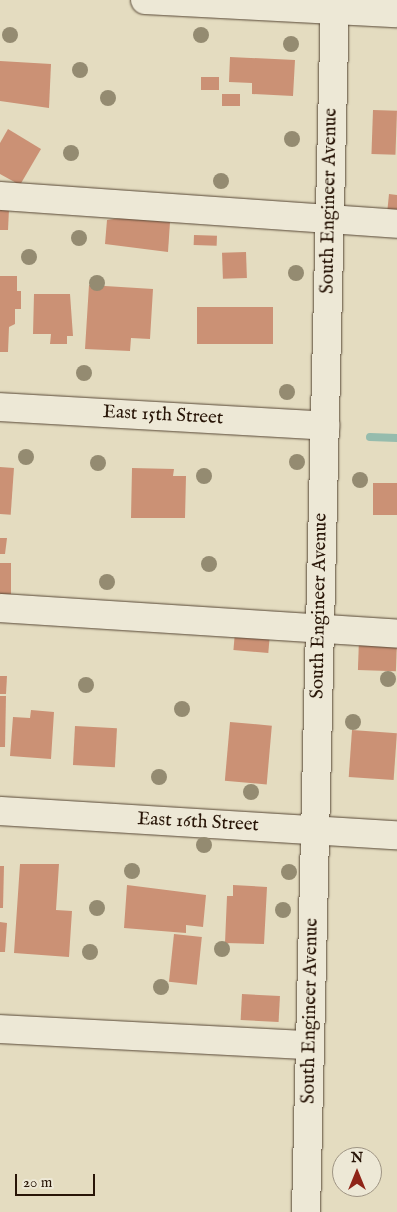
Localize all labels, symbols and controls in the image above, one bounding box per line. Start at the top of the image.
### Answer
street label: South Engineer Avenue [317,108,343,294]
street label: East 15th Street [102,401,224,431]
street label: South Engineer Avenue [307,513,333,699]
street label: East 16th Street [137,808,259,838]
street label: South Engineer Avenue [298,918,324,1104]
north arrow [332,1147,382,1197]
text: N [351,1149,363,1167]
scale bar [18,1164,98,1196]
text: 20 m [23,1173,52,1192]

